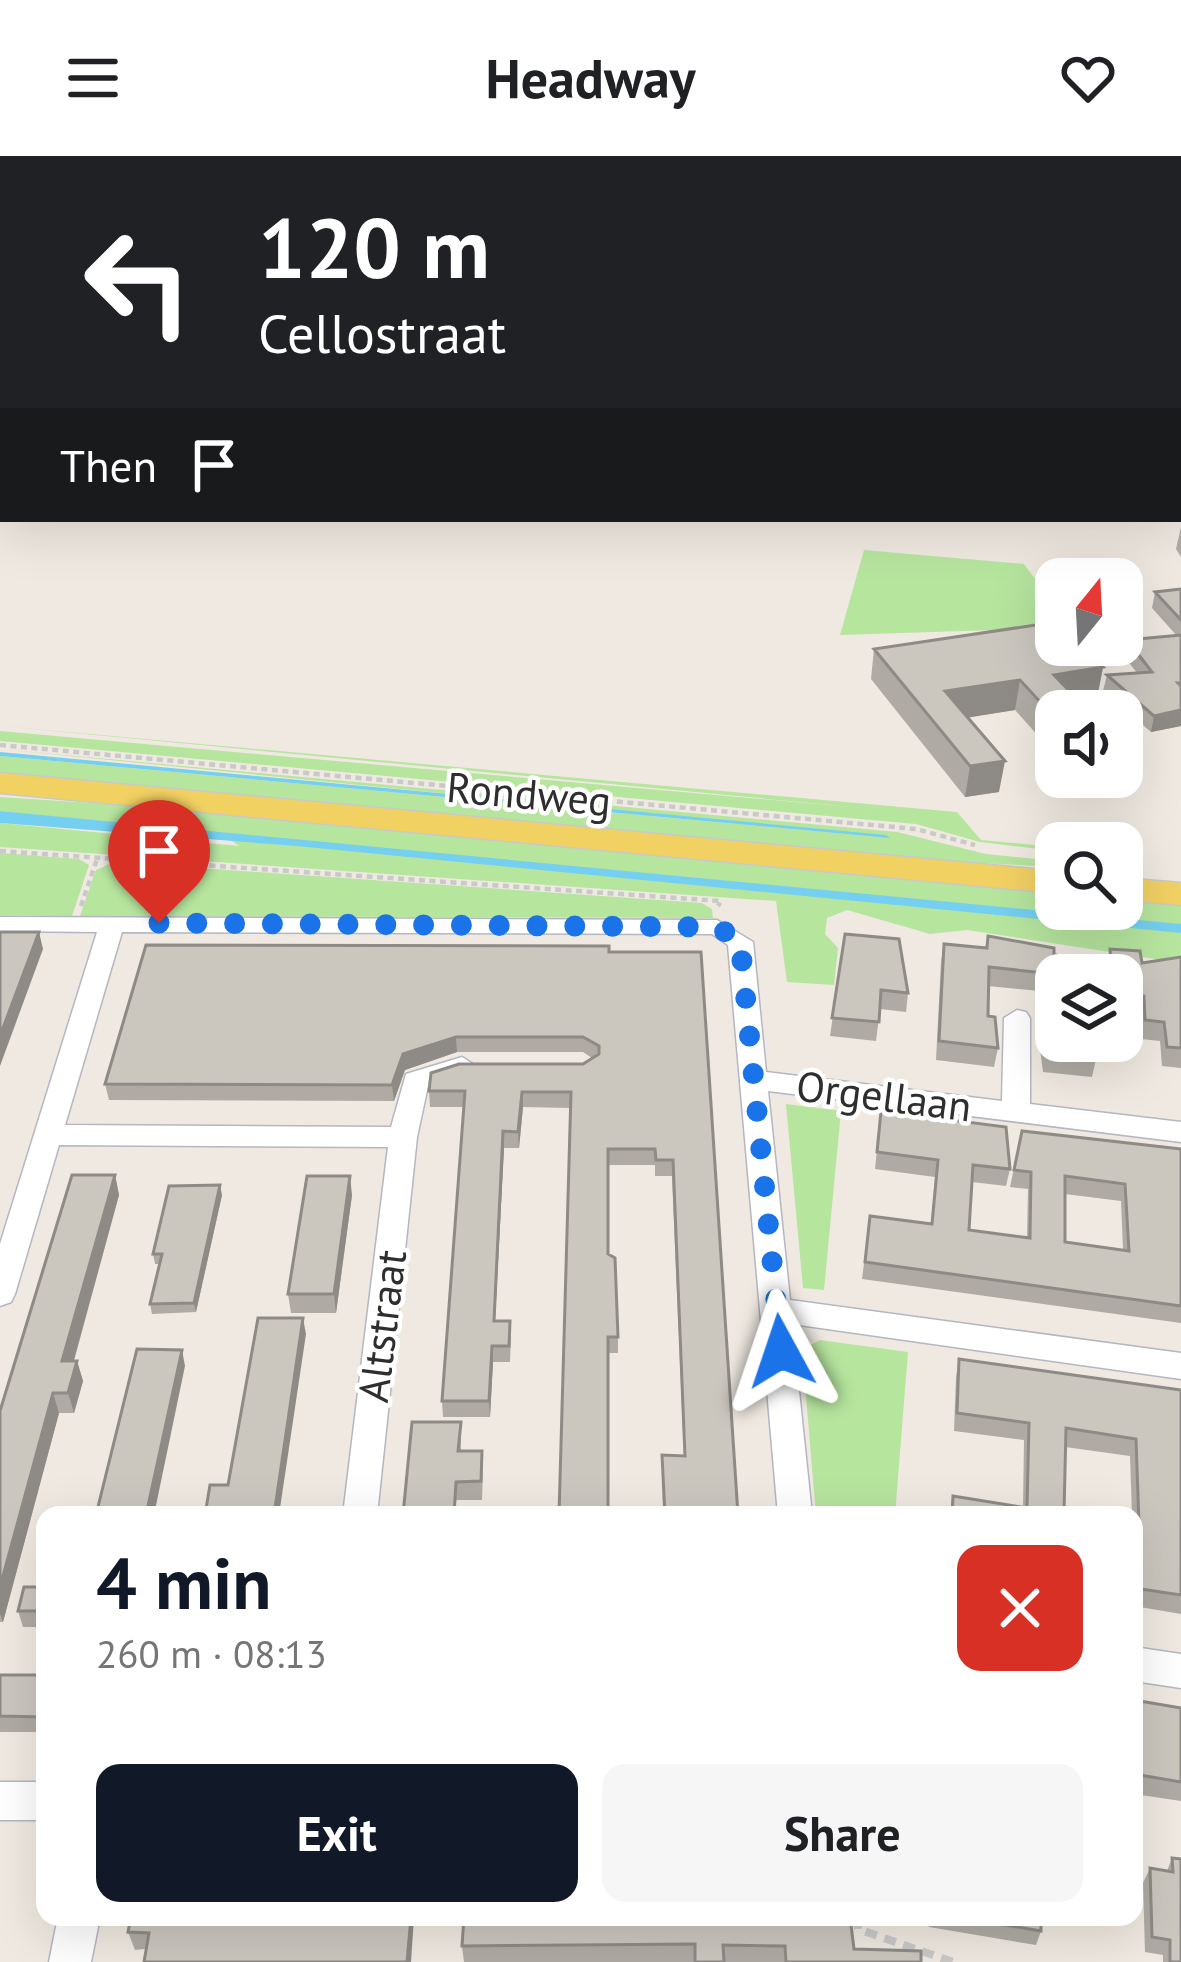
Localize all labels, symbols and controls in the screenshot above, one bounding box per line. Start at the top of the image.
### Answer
text: Headway [485,43,696,113]
icon: menu [60,45,126,111]
icon: heart [1055,45,1121,111]
text: 120 m [258,192,490,301]
icon: left [60,204,216,360]
text: Cellostraat [258,298,506,368]
icon: arrive [181,432,247,498]
text: Then [60,436,157,494]
north arrow [1035,558,1143,666]
map controls [1035,558,1143,1062]
button: sound [1035,690,1143,798]
street label: Rondweg [445,759,614,828]
pin [108,800,210,923]
icon: arrive [126,818,192,884]
button: search [1035,822,1143,930]
button: layers [1035,954,1143,1062]
street label: Orgellaan [793,1057,975,1134]
street label: Altstraat [345,1247,418,1405]
position arrow [718,1288,844,1414]
text: 4 min [96,1536,272,1629]
button: close [957,1545,1083,1671]
text: 260 m · 08:13 [96,1628,327,1679]
button: Exit [96,1764,578,1902]
button: Share [602,1764,1083,1902]

